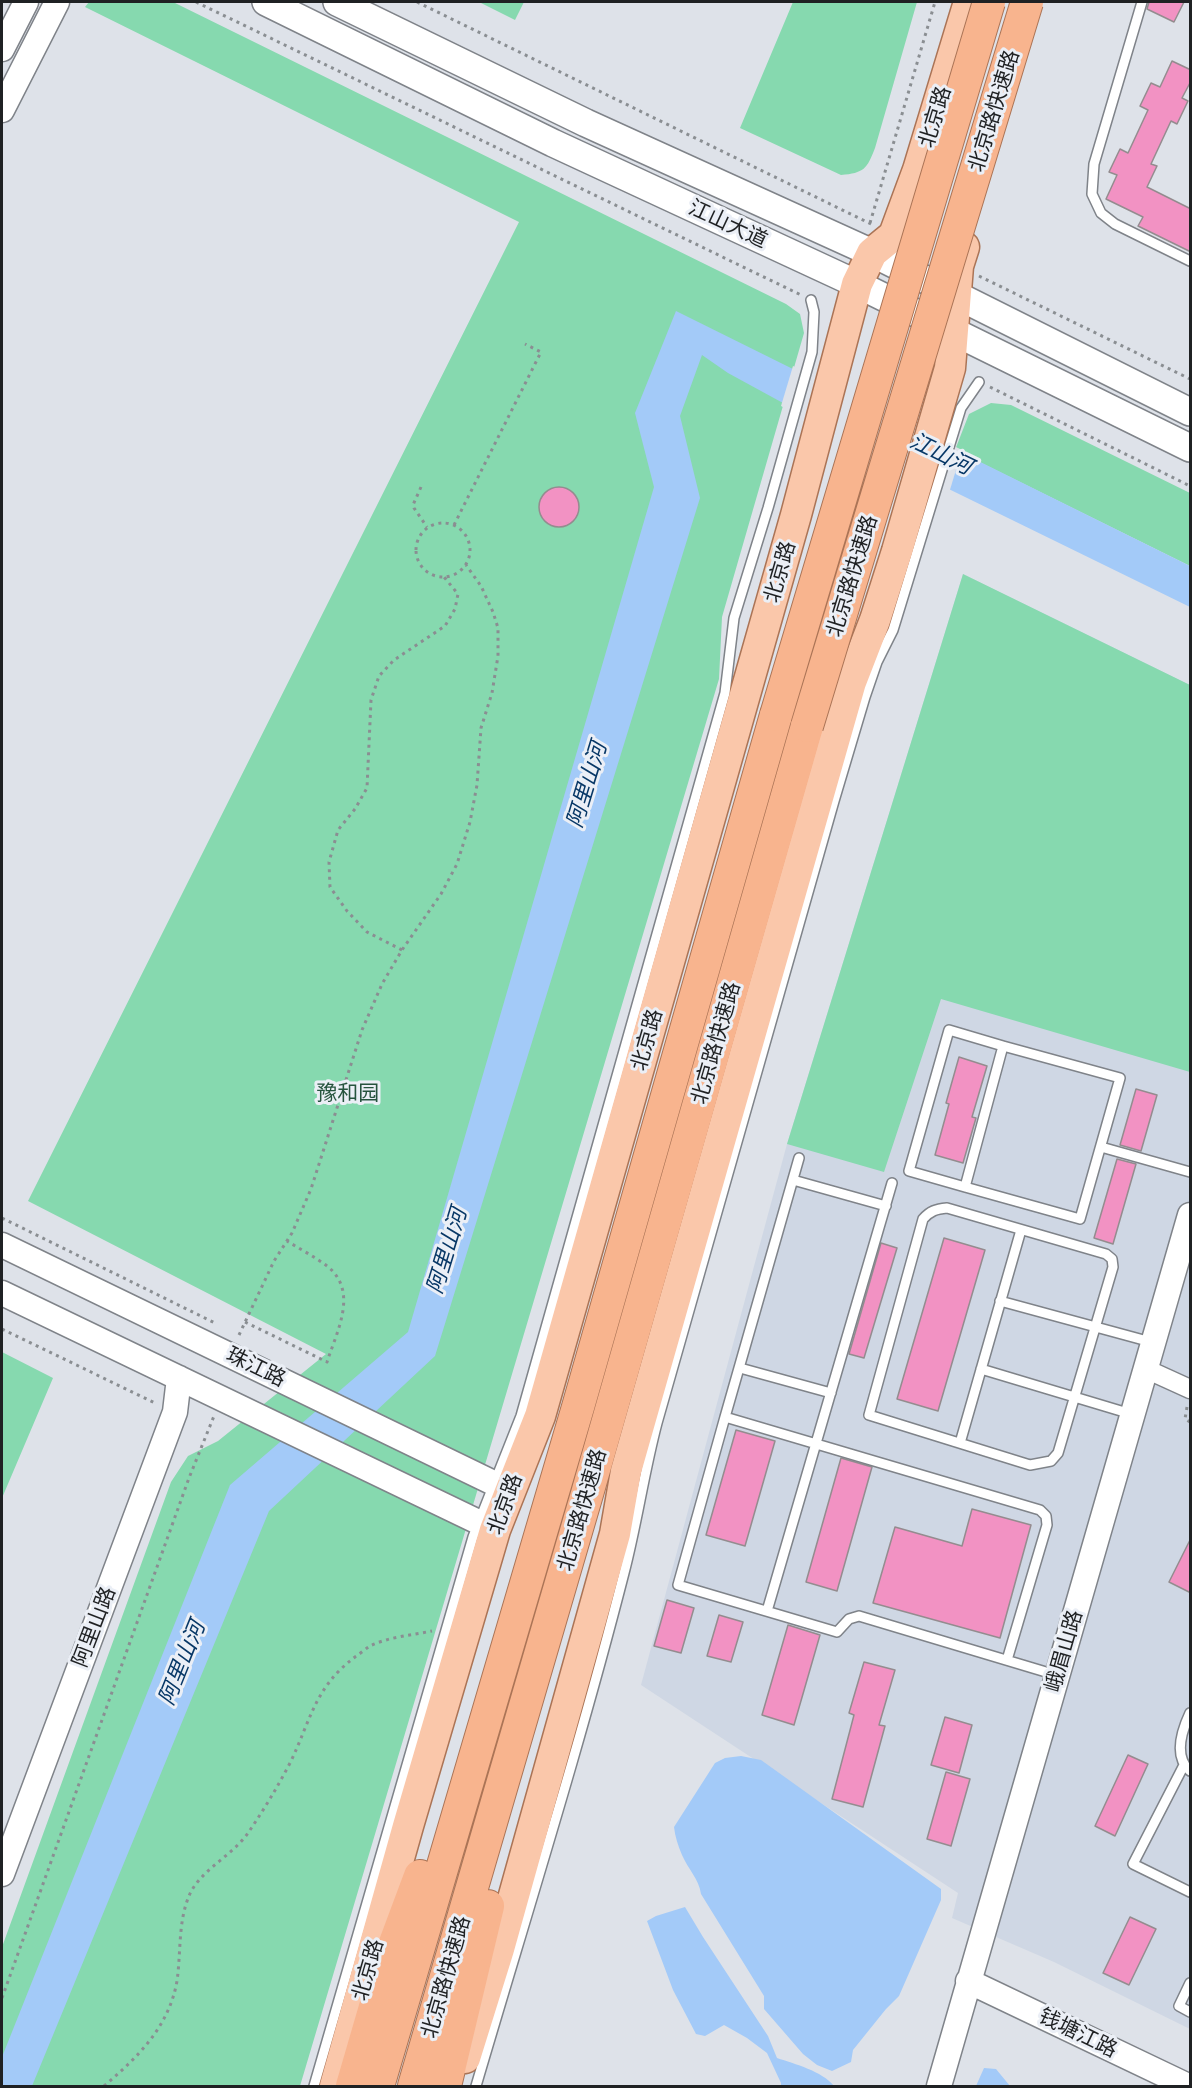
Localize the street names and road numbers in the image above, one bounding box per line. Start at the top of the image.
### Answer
street label: 北京路快速路 [964,47,1024,175]
street label: 北京路 [914,83,956,151]
street label: 江山大道 [685,195,771,253]
street label: 北京路快速路 [822,512,882,640]
street label: 北京路 [759,538,801,606]
street label: 北京路快速路 [687,979,745,1107]
street label: 北京路 [626,1006,668,1074]
street label: 珠江路 [222,1342,290,1392]
street label: 北京路快速路 [553,1446,611,1574]
street label: 北京路 [482,1470,528,1538]
street label: 阿里山路 [67,1583,121,1671]
street label: 峨眉山路 [1040,1607,1088,1695]
street label: 北京路快速路 [417,1913,475,2041]
street label: 北京路 [347,1936,389,2004]
street label: 钱塘江路 [1035,2003,1121,2063]

